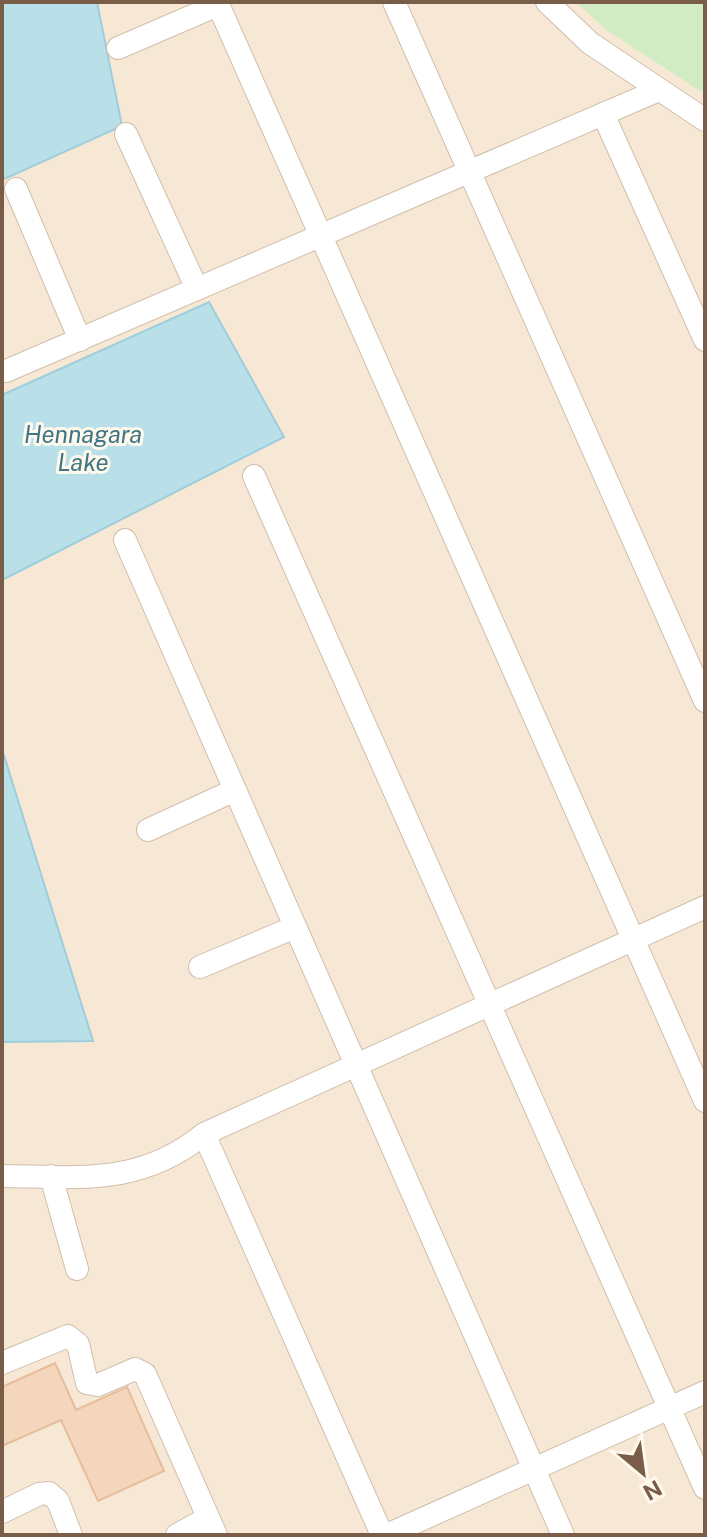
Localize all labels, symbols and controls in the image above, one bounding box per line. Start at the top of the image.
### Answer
water label: Hennagara Lake [24,420,142,476]
north arrow [603,1433,683,1513]
text: N [639,1475,667,1506]

